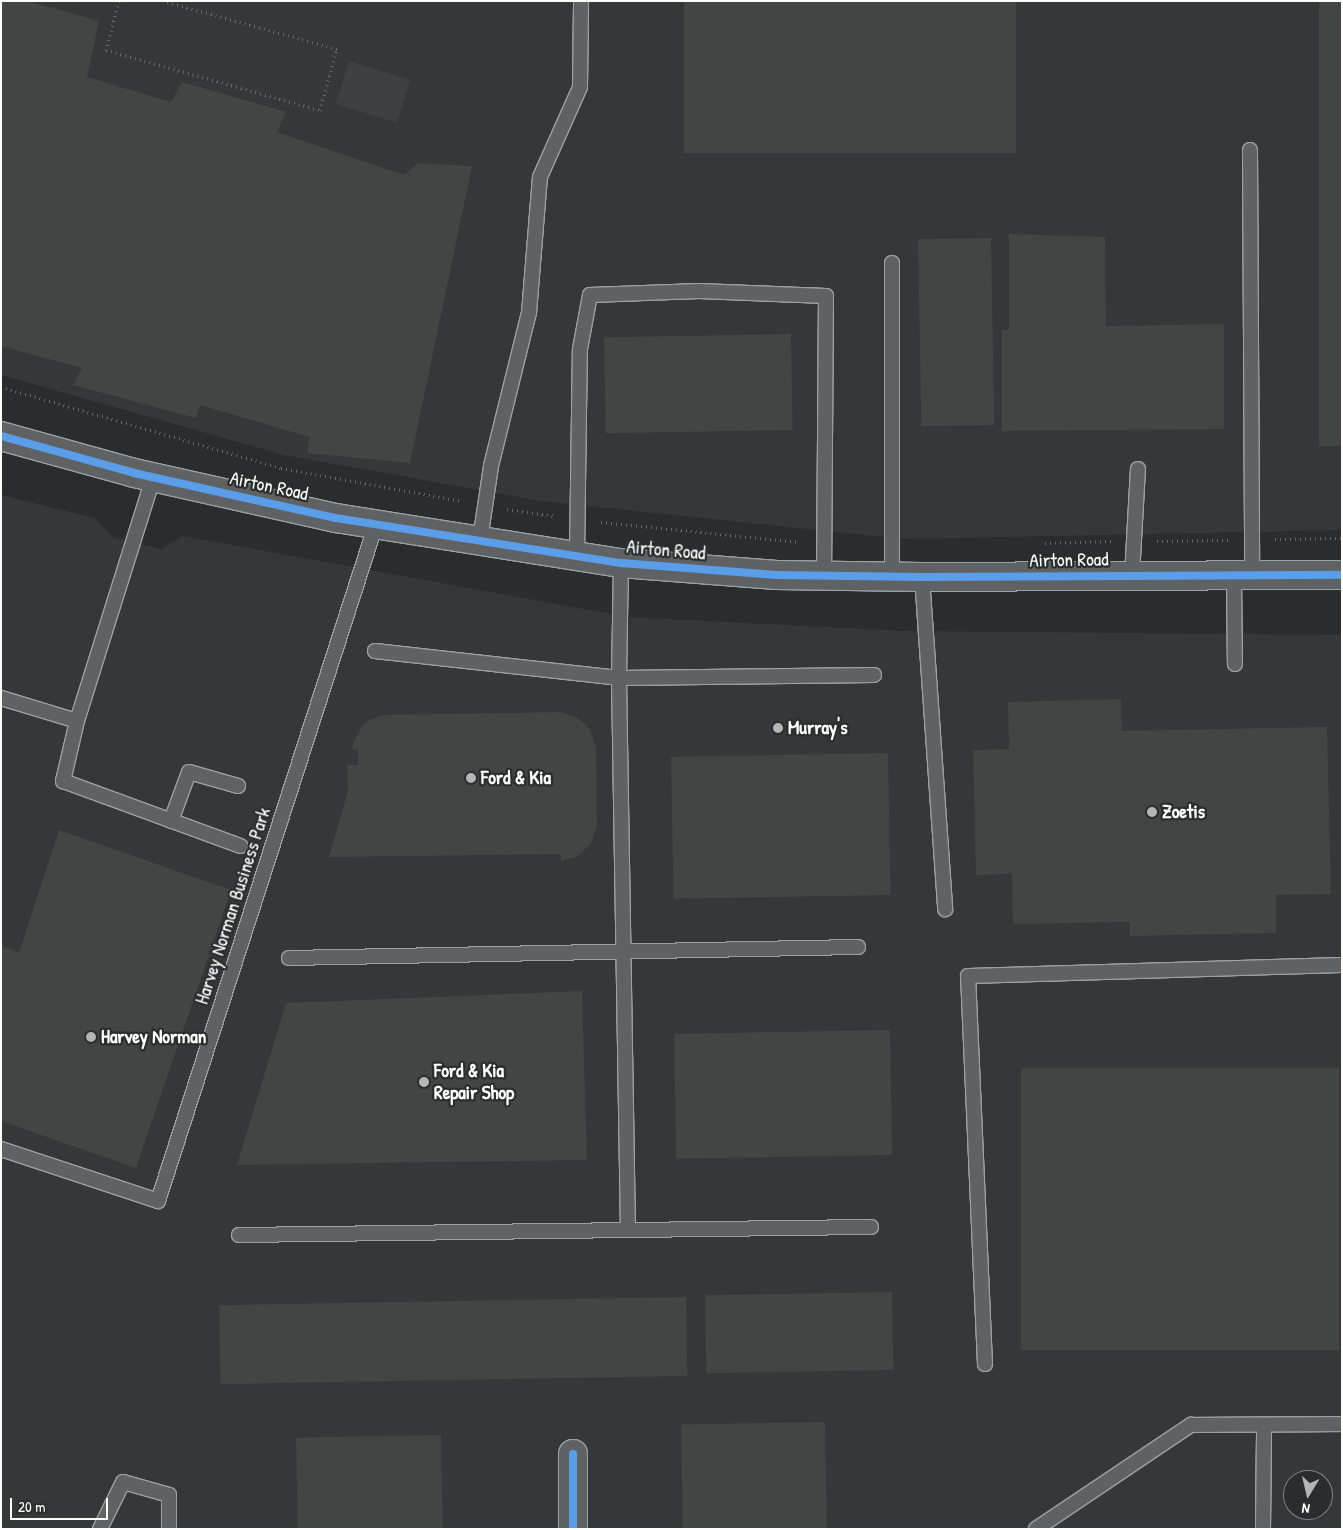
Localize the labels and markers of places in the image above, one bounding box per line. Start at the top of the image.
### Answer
place label: Murray's [788,717,847,739]
marker: Murray's [772,722,784,734]
place label: Ford & Kia [481,767,551,789]
marker: Ford & Kia [465,772,477,784]
place label: Zoetis [1162,801,1205,823]
marker: Zoetis [1146,806,1158,818]
place label: Harvey Norman [101,1026,206,1048]
marker: Harvey Norman [85,1031,97,1043]
place label: Ford & Kia Repair Shop [434,1060,514,1104]
marker: Ford & Kia Repair Shop [418,1076,430,1088]

